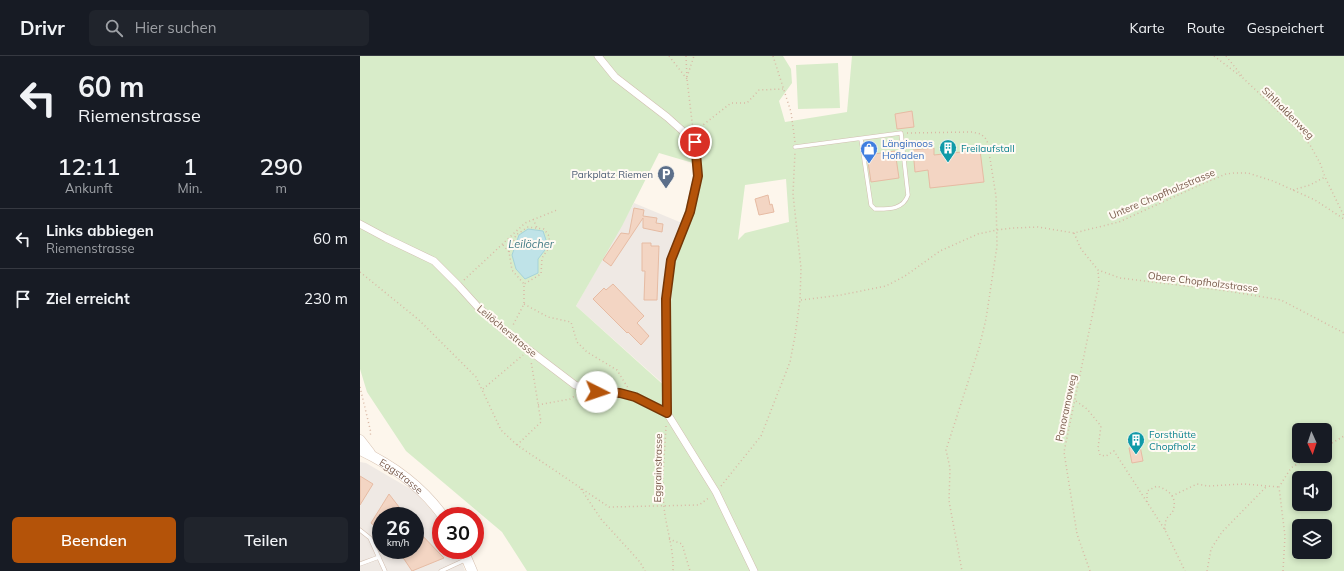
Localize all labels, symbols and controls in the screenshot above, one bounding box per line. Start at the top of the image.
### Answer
search box [89,10,369,46]
text: Drivr [20,16,65,40]
icon: search [103,17,125,39]
text: Hier suchen [135,18,217,37]
text: Karte [1130,19,1165,37]
text: Route [1187,19,1225,37]
text: Gespeichert [1247,19,1324,37]
text: 60 m [78,69,144,104]
icon: left [12,72,64,124]
street label: Sihlhaldenweg [1259,84,1317,142]
text: Riemenstrasse [78,104,201,127]
pin [678,125,712,159]
icon: arrive [684,131,706,153]
place label: Längimoos Hofladen [882,137,933,162]
building icon: Freilaufstall [938,138,958,163]
shop icon: Längimoos Hofladen [859,139,879,164]
place label: Freilaufstall [961,142,1015,155]
text: 12:11 [57,151,120,181]
text: 1 [183,151,197,181]
text: 290 [260,151,303,181]
parking icon: Parkplatz Riemen [656,164,676,189]
street label: Untere Chopfholzstrasse [1107,166,1217,222]
place label: Parkplatz Riemen [571,168,653,181]
text: Ankunft [65,180,113,196]
text: Min. [178,180,202,196]
text: m [276,180,287,196]
text: Links abbiegen [46,221,154,240]
icon: left [12,228,34,250]
text: 60 m [313,229,348,248]
water label: Leilöcher [508,237,555,251]
text: Riemenstrasse [46,240,135,256]
street label: Obere Chopfholzstrasse [1147,269,1259,295]
icon: arrive [12,288,34,310]
text: Ziel erreicht [46,289,130,308]
text: 230 m [304,289,348,308]
street label: Leilöcherstrasse [474,302,540,360]
position arrow [576,371,618,413]
street label: Panoramaweg [1053,373,1079,443]
north arrow [1292,423,1332,463]
map controls [1292,423,1332,559]
place label: Forsthütte Chopfholz [1149,428,1196,453]
building icon: Forsthütte Chopfholz [1126,430,1146,455]
street label: Eggrainstrasse [651,433,665,503]
street label: Eggstrasse [377,455,426,496]
button: sound [1292,471,1332,511]
speed limit sign: 30 [432,507,484,559]
text: 26 [386,515,410,540]
button: Beenden [12,517,176,563]
button: Teilen [184,517,348,563]
button: layers [1292,519,1332,559]
text: km/h [387,536,409,549]

